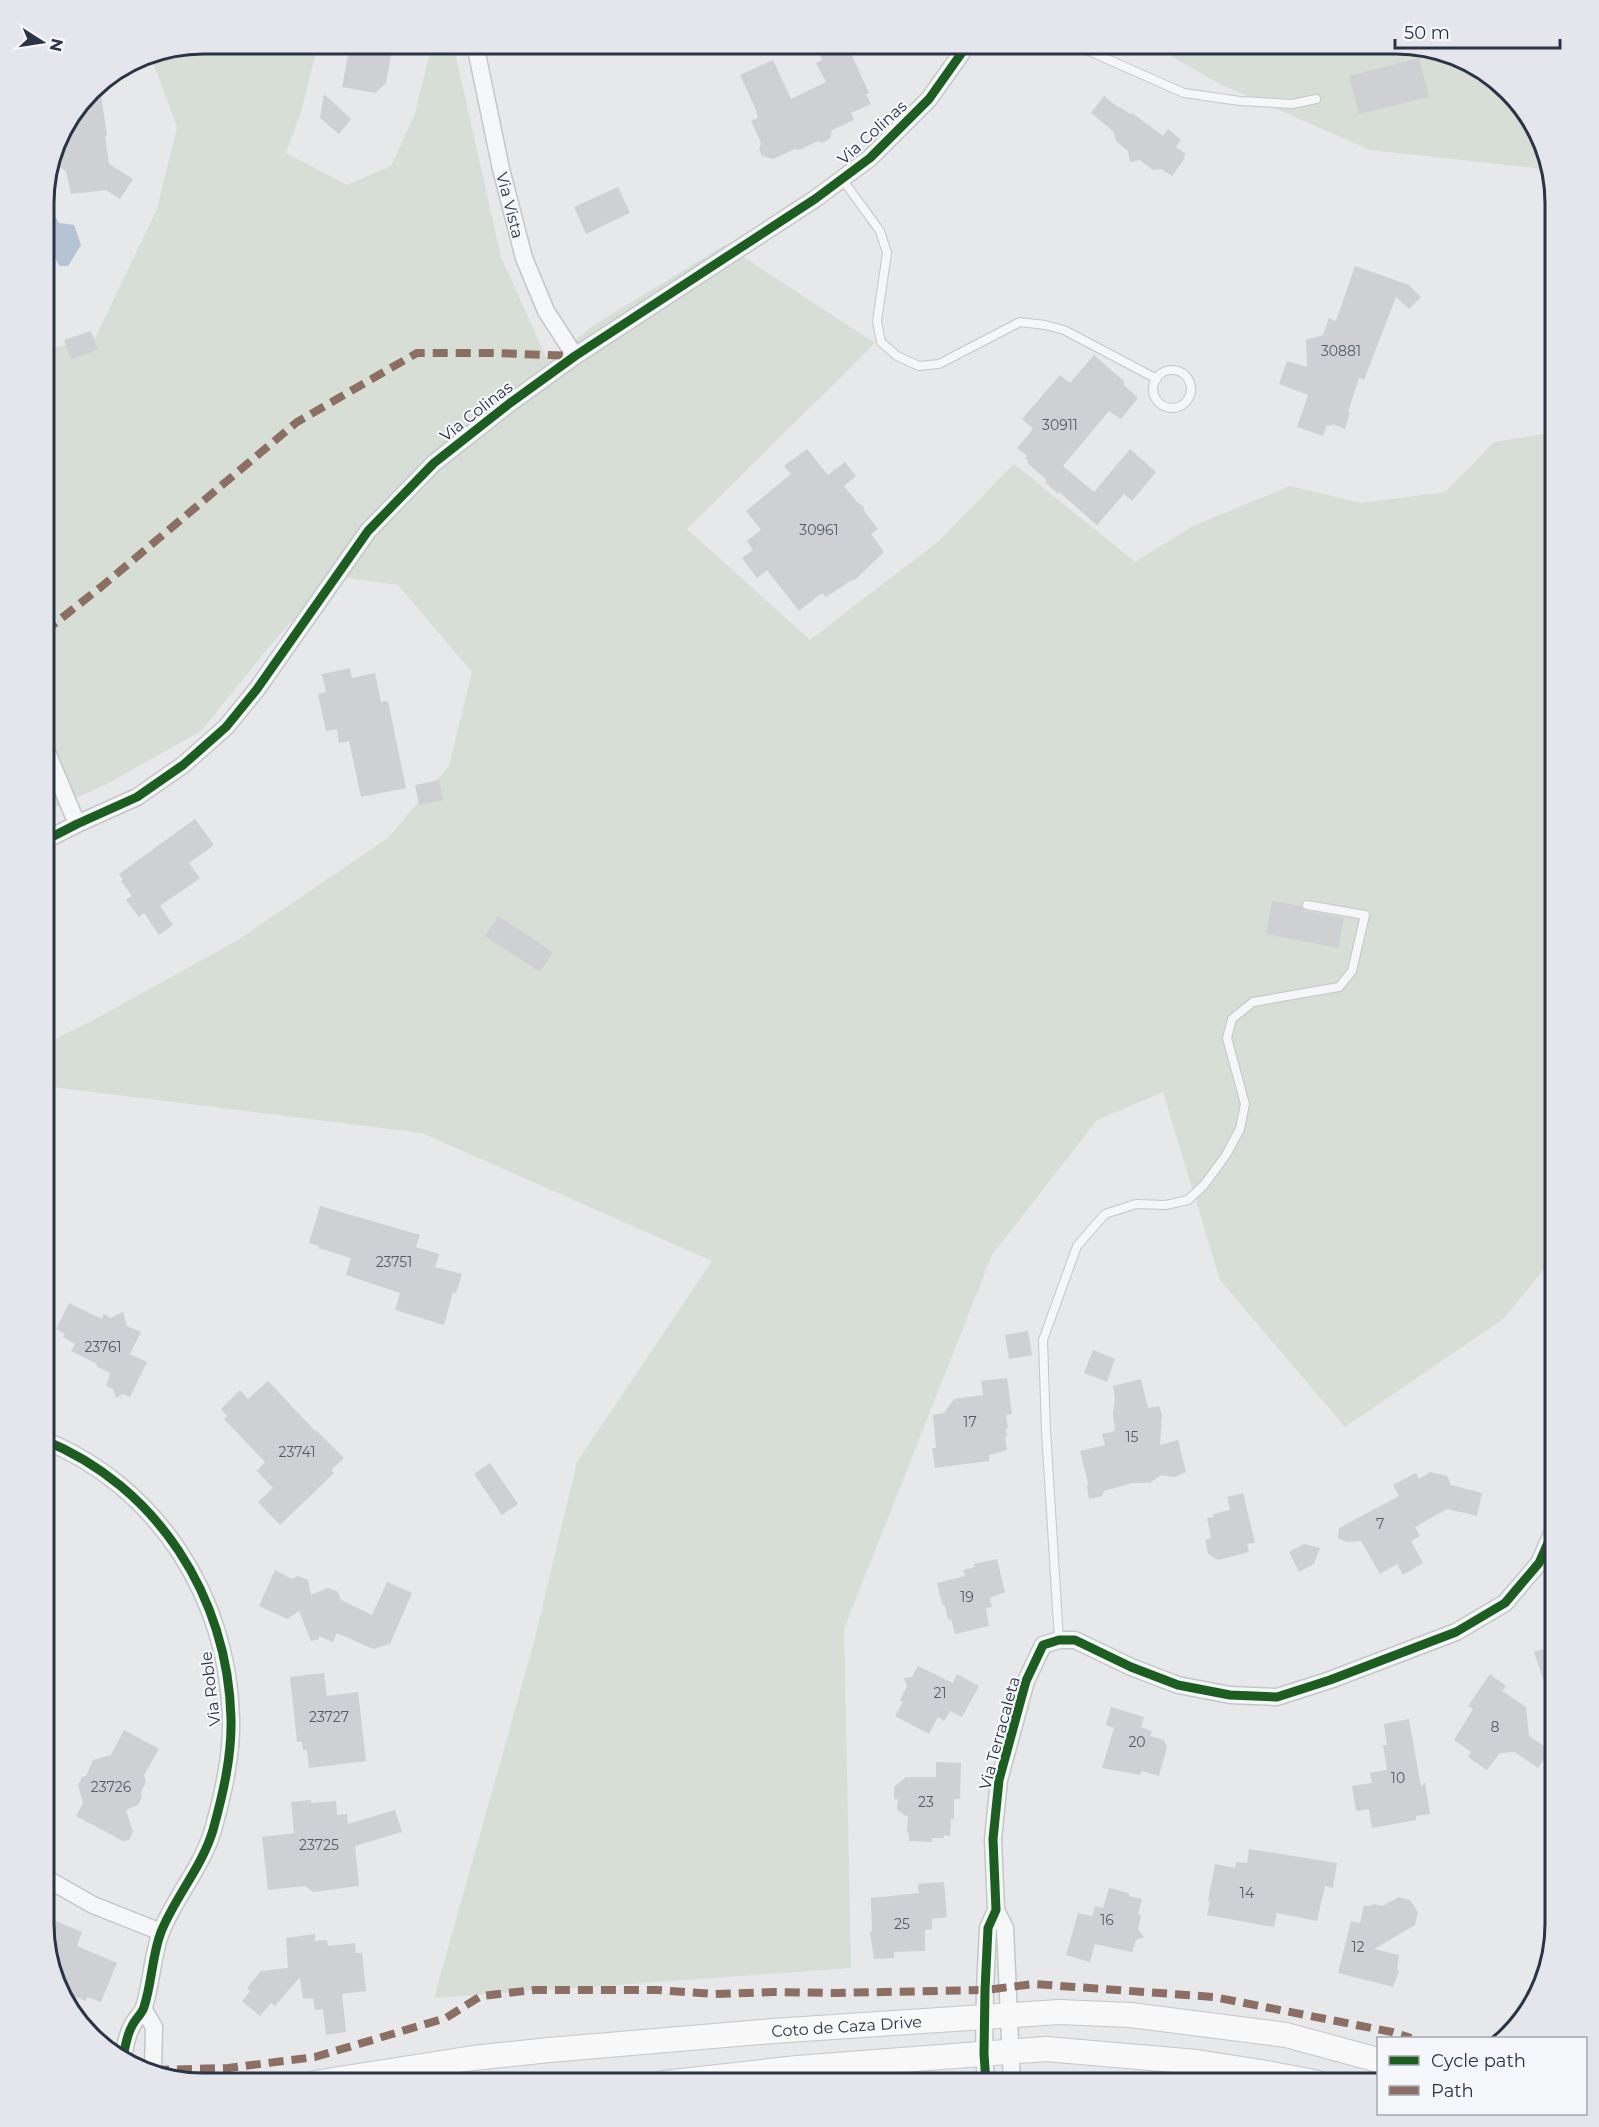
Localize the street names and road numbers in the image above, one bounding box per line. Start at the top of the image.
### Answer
street label: Via Colinas [834,96,911,168]
street label: Via Vista [492,170,527,240]
street label: Via Colinas [436,377,516,446]
street label: Via Roble [196,1650,225,1727]
street label: Via Terracaleta [975,1674,1024,1792]
street label: Coto de Caza Drive [771,2012,923,2041]

